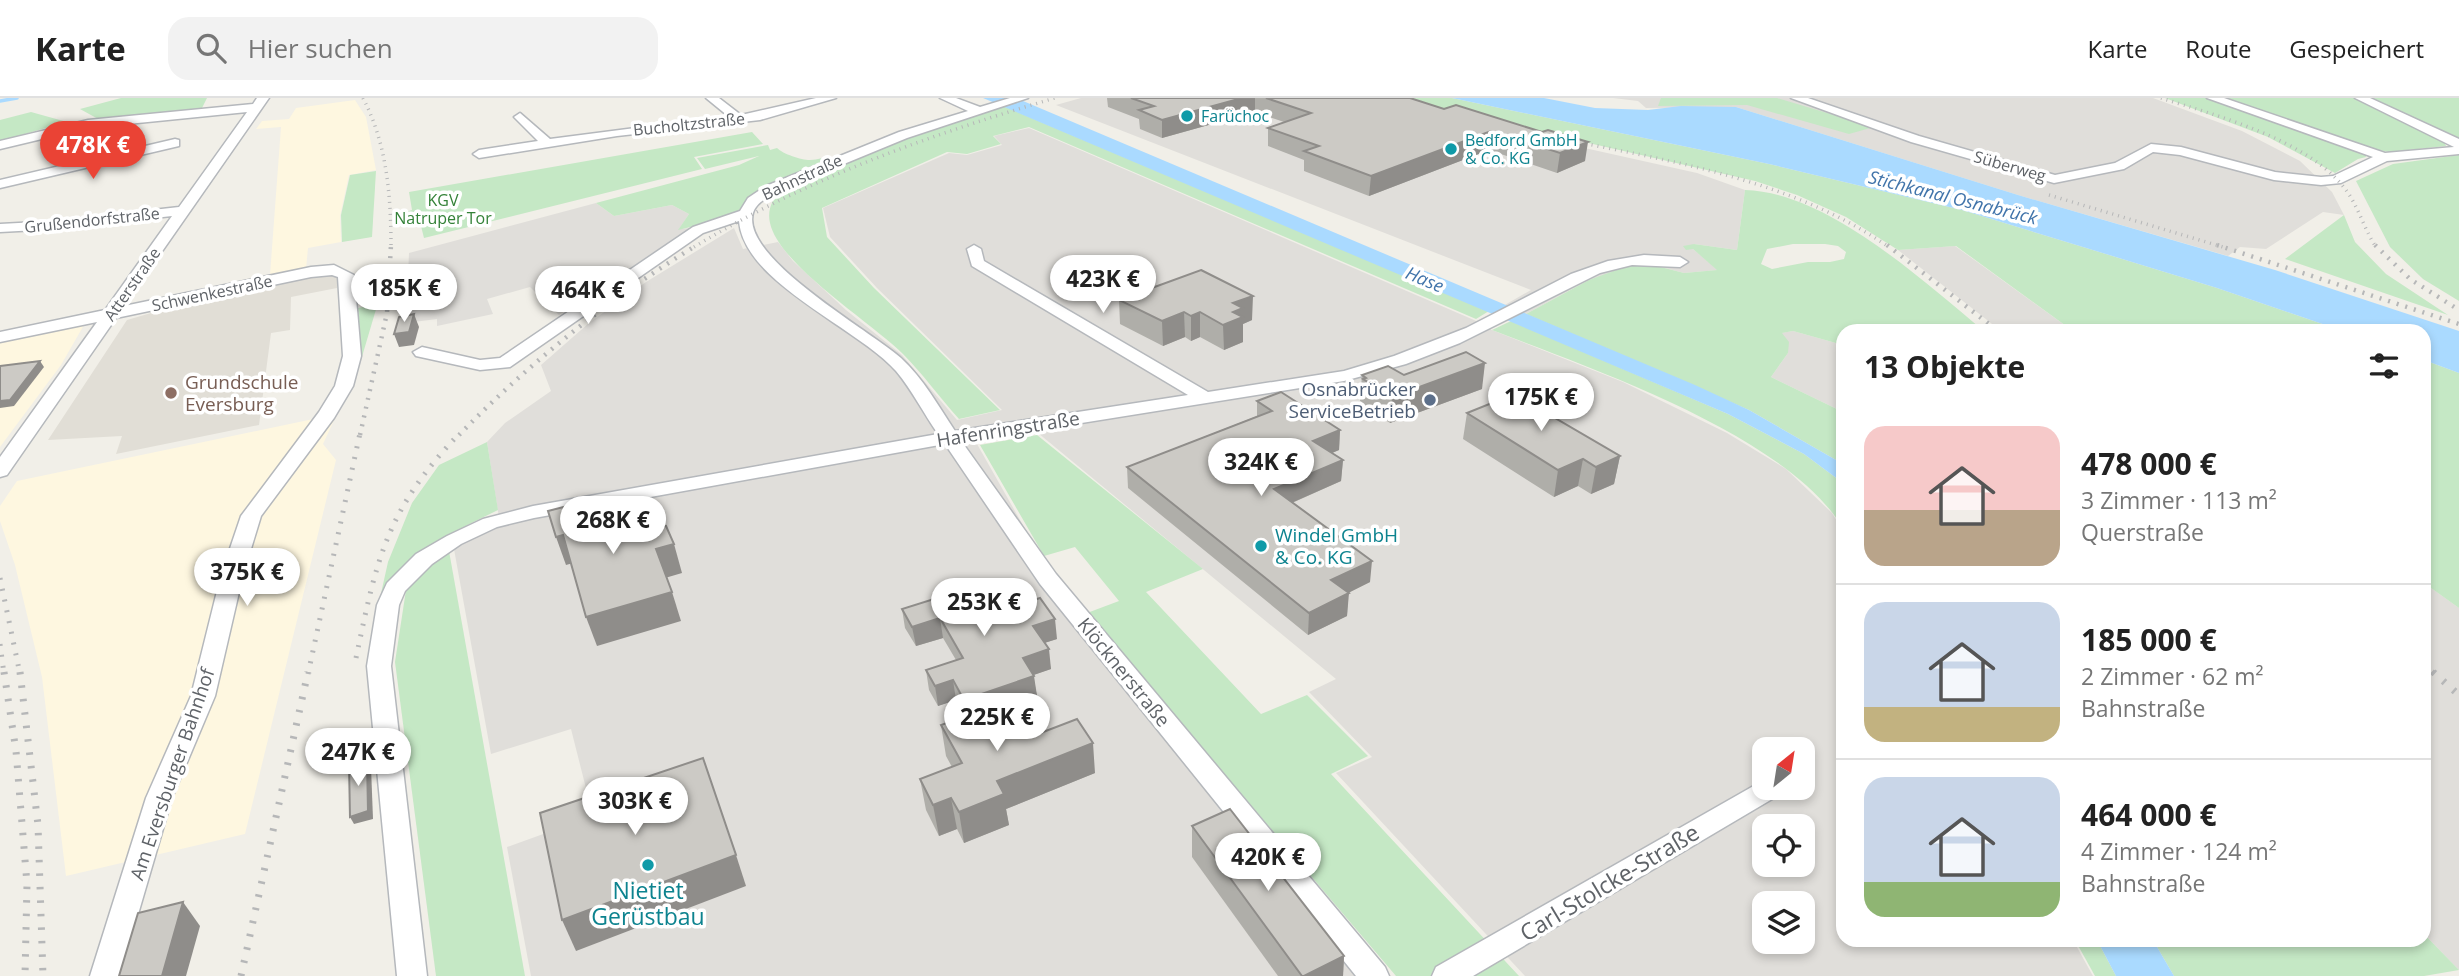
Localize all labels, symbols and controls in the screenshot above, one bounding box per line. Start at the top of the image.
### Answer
search box [168,17,658,80]
text: Karte [35,26,126,71]
icon: search [192,29,230,67]
text: Hier suchen [248,30,393,66]
text: Karte [2087,32,2147,65]
text: Route [2185,32,2251,65]
text: Gespeichert [2289,32,2424,65]
place label: Farüchoc [1201,105,1270,127]
street label: Bucholtzstraße [632,107,746,141]
marker: Farüchoc [1179,108,1195,124]
pin: 478K € [36,122,150,181]
text: 478K € [56,128,130,160]
place label: Bedford GmbH & Co. KG [1465,129,1578,169]
marker: Bedford GmbH & Co. KG [1443,141,1459,157]
street label: Süberweg [1971,145,2049,187]
street label: Bahnstraße [758,149,846,205]
water label: Stichkanal Osnabrück [1866,164,2041,230]
park label: KGV Natruper Tor [394,189,492,229]
street label: Grußendorfstraße [23,202,161,238]
street label: Atterstraße [99,243,165,325]
pin: 423K € [1046,256,1160,315]
water label: Hase [1402,260,1448,298]
text: 423K € [1066,262,1140,294]
pin: 185K € [347,264,461,324]
pin: 464K € [531,266,645,326]
street label: Schwenkestraße [150,269,274,316]
text: 185K € [367,271,441,303]
text: 464K € [551,273,625,305]
text: 13 Objekte [1864,346,2025,387]
icon: filters [2365,347,2403,385]
place label: Grundschule Eversburg [185,369,298,417]
pin: 175K € [1484,374,1598,433]
place label: Osnabrücker ServiceBetrieb [1289,376,1416,424]
text: 175K € [1504,380,1578,412]
marker: Grundschule Eversburg [163,385,179,401]
marker: Osnabrücker ServiceBetrieb [1422,392,1438,408]
street label: Hafenringstraße [935,405,1081,453]
pin: 324K € [1204,438,1318,498]
text: 478 000 € [2081,443,2217,484]
text: 324K € [1224,445,1298,477]
icon: home [1920,454,2004,538]
text: 3 Zimmer · 113 m² [2081,484,2277,516]
pin: 268K € [556,496,670,556]
text: 268K € [576,503,650,535]
text: Querstraße [2081,516,2204,548]
place label: Windel GmbH & Co. KG [1275,522,1398,570]
marker: Windel GmbH & Co. KG [1253,538,1269,554]
pin: 375K € [190,548,304,608]
text: 375K € [210,555,284,587]
pin: 253K € [927,578,1041,638]
text: 253K € [947,585,1021,617]
street label: Klöcknerstraße [1072,612,1176,732]
text: 185 000 € [2081,619,2217,660]
icon: home [1920,630,2004,714]
text: 2 Zimmer · 62 m² [2081,660,2264,692]
street label: Am Eversburger Bahnhof [124,663,221,883]
text: Bahnstraße [2081,692,2205,724]
pin: 225K € [940,694,1054,753]
text: 225K € [960,700,1034,732]
pin: 247K € [301,728,415,788]
text: 247K € [321,735,395,767]
north arrow [1752,737,1815,800]
map controls [1752,737,1815,954]
pin: 303K € [578,778,692,837]
text: 303K € [598,784,672,816]
text: 464 000 € [2081,794,2217,835]
icon: home [1920,805,2004,889]
button: locate [1752,814,1815,877]
street label: Carl-Stolcke-Straße [1513,816,1705,948]
pin: 420K € [1211,834,1325,893]
text: 4 Zimmer · 124 m² [2081,835,2277,867]
text: 420K € [1231,840,1305,872]
marker: Nietiet Gerüstbau [640,857,656,873]
text: Bahnstraße [2081,867,2205,899]
place label: Nietiet Gerüstbau [591,874,705,932]
button: layers [1752,891,1815,954]

